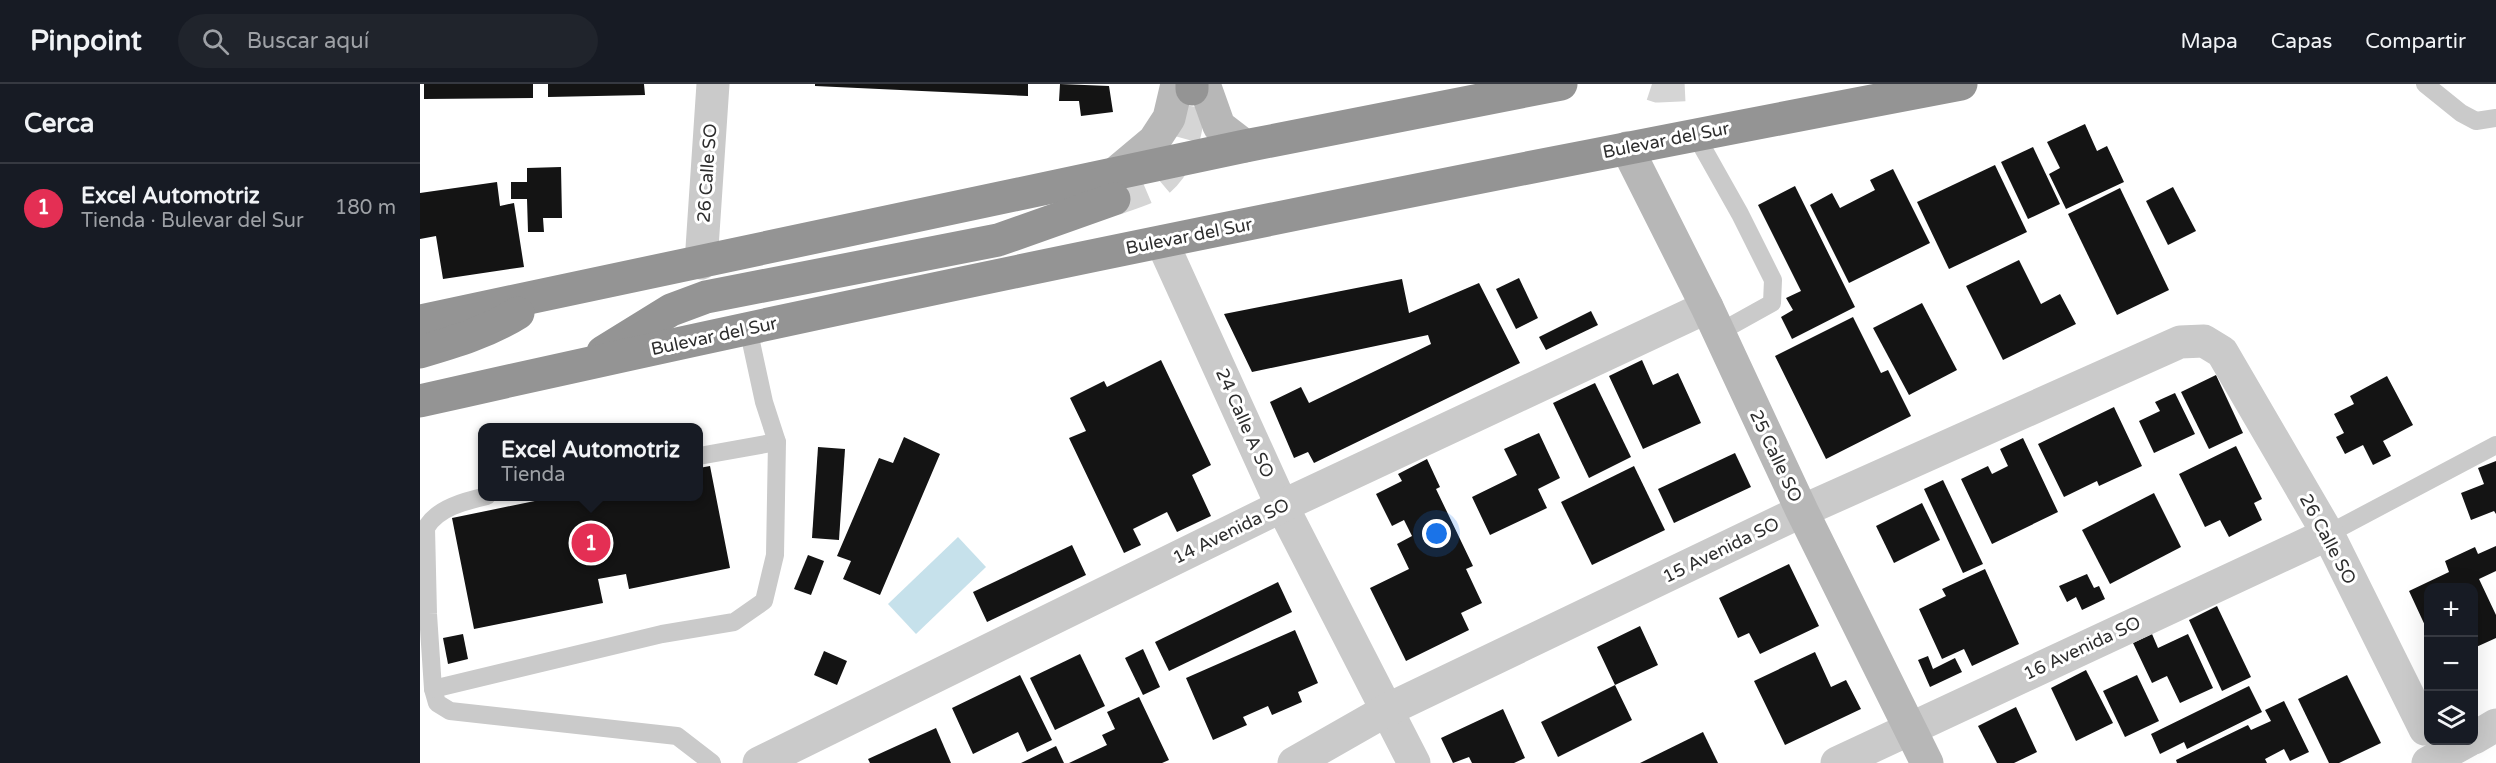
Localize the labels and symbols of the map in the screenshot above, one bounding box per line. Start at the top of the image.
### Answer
street label: Bulevar del Sur [1601,117,1731,163]
street label: 26 Calle SO [693,123,721,223]
street label: Bulevar del Sur [1124,213,1254,259]
street label: Bulevar del Sur [649,312,779,360]
street label: 24 Calle A SO [1211,365,1279,481]
street label: 25 Calle SO [1745,406,1807,506]
street label: 26 Calle SO [2295,490,2361,588]
street label: 14 Avenida SO [1169,493,1293,569]
street label: 15 Avenida SO [1659,512,1783,588]
your location [1422,519,1451,548]
pin: 1 [572,520,610,566]
street label: 16 Avenida SO [2020,611,2144,685]

